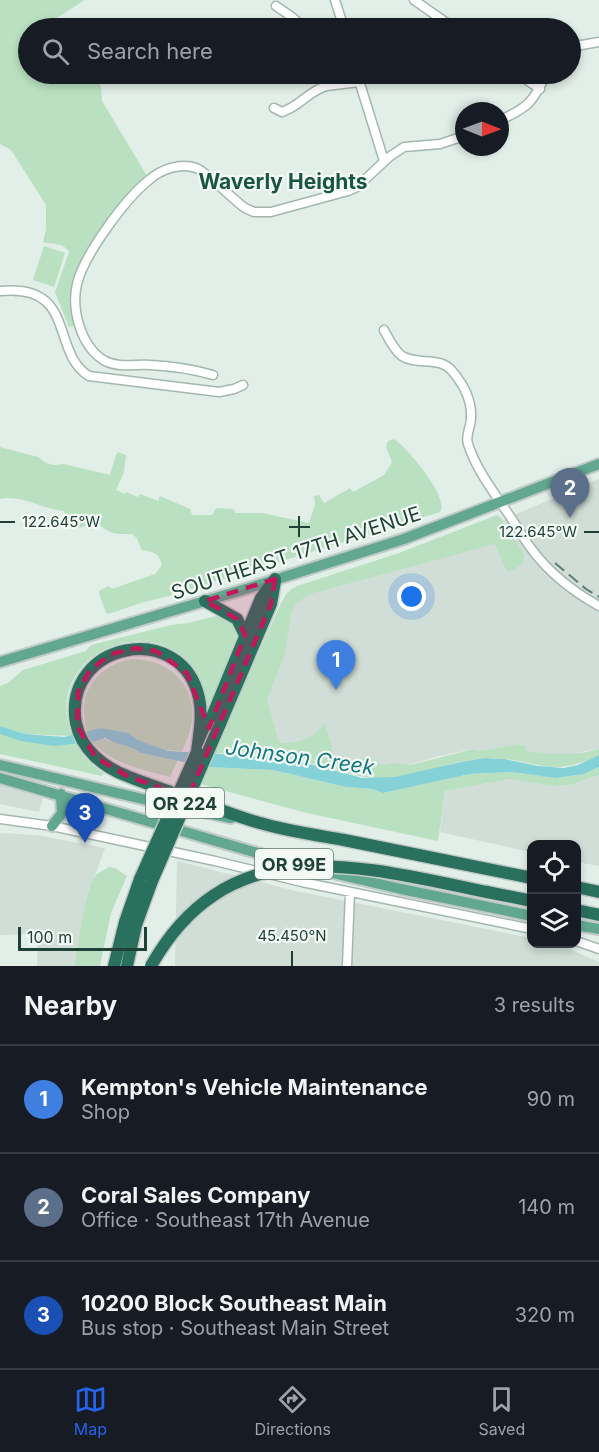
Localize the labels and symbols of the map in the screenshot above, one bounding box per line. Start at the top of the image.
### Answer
north arrow [455,102,509,156]
district label: Waverly Heights [198,169,368,194]
pin: 2 [550,468,590,518]
street label: SOUTHEAST 17TH AVENUE [168,501,424,605]
text: 122.645°W [22,512,100,531]
text: 122.645°W [499,522,577,541]
your location [397,582,426,611]
pin: 1 [316,640,356,690]
water label: Johnson Creek [224,734,376,780]
road number: OR 224 [146,788,224,818]
pin: 3 [66,794,104,843]
road number: OR 99E [255,849,333,879]
scale bar [18,924,147,952]
text: 45.450°N [257,926,327,945]

